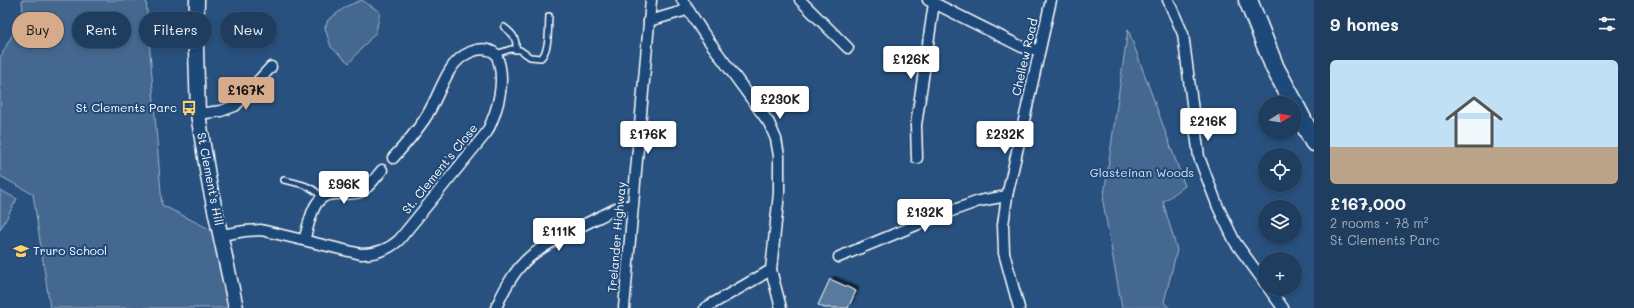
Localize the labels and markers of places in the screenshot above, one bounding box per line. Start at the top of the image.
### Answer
pin: £126K [883,46,939,80]
pin: £167K [218,77,274,111]
pin: £230K [752,86,808,120]
place label: St Clements Parc [76,99,177,115]
bus stop icon: St Clements Parc [180,99,198,117]
pin: £216K [1180,108,1236,142]
pin: £176K [620,121,676,155]
pin: £232K [977,121,1033,155]
pin: £96K [320,171,368,205]
pin: £132K [897,199,953,233]
pin: £111K [531,218,587,252]
school or university icon: Truro School [12,242,30,260]
place label: Truro School [33,242,107,258]

